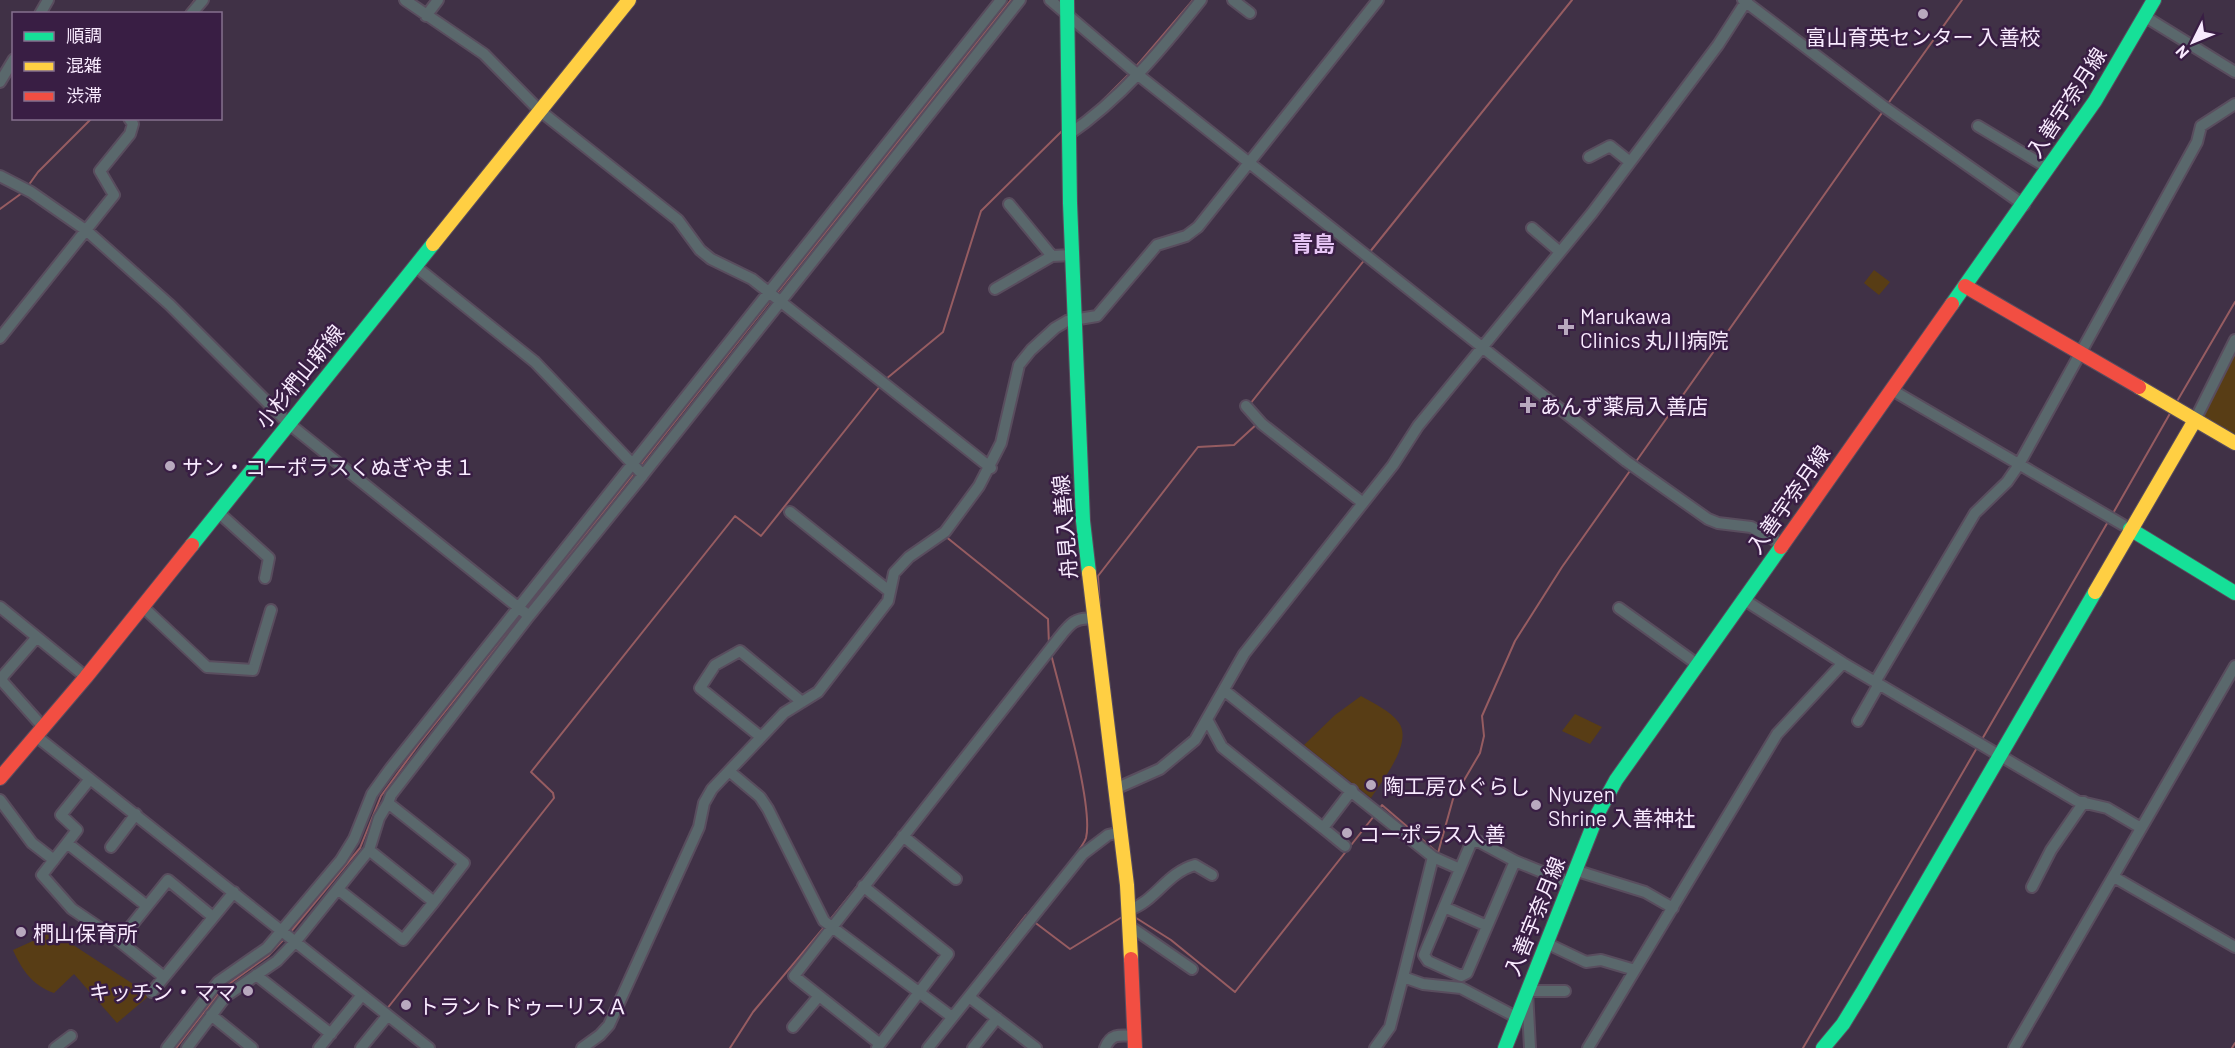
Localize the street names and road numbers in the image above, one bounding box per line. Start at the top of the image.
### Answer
street label: 入善宇奈月線 [2021,42,2111,162]
street label: 小杉椚山新線 [250,319,348,433]
street label: 入善宇奈月線 [1742,440,1834,558]
street label: 舟見入善線 [1047,474,1081,580]
street label: 入善宇奈月線 [1499,853,1569,979]

